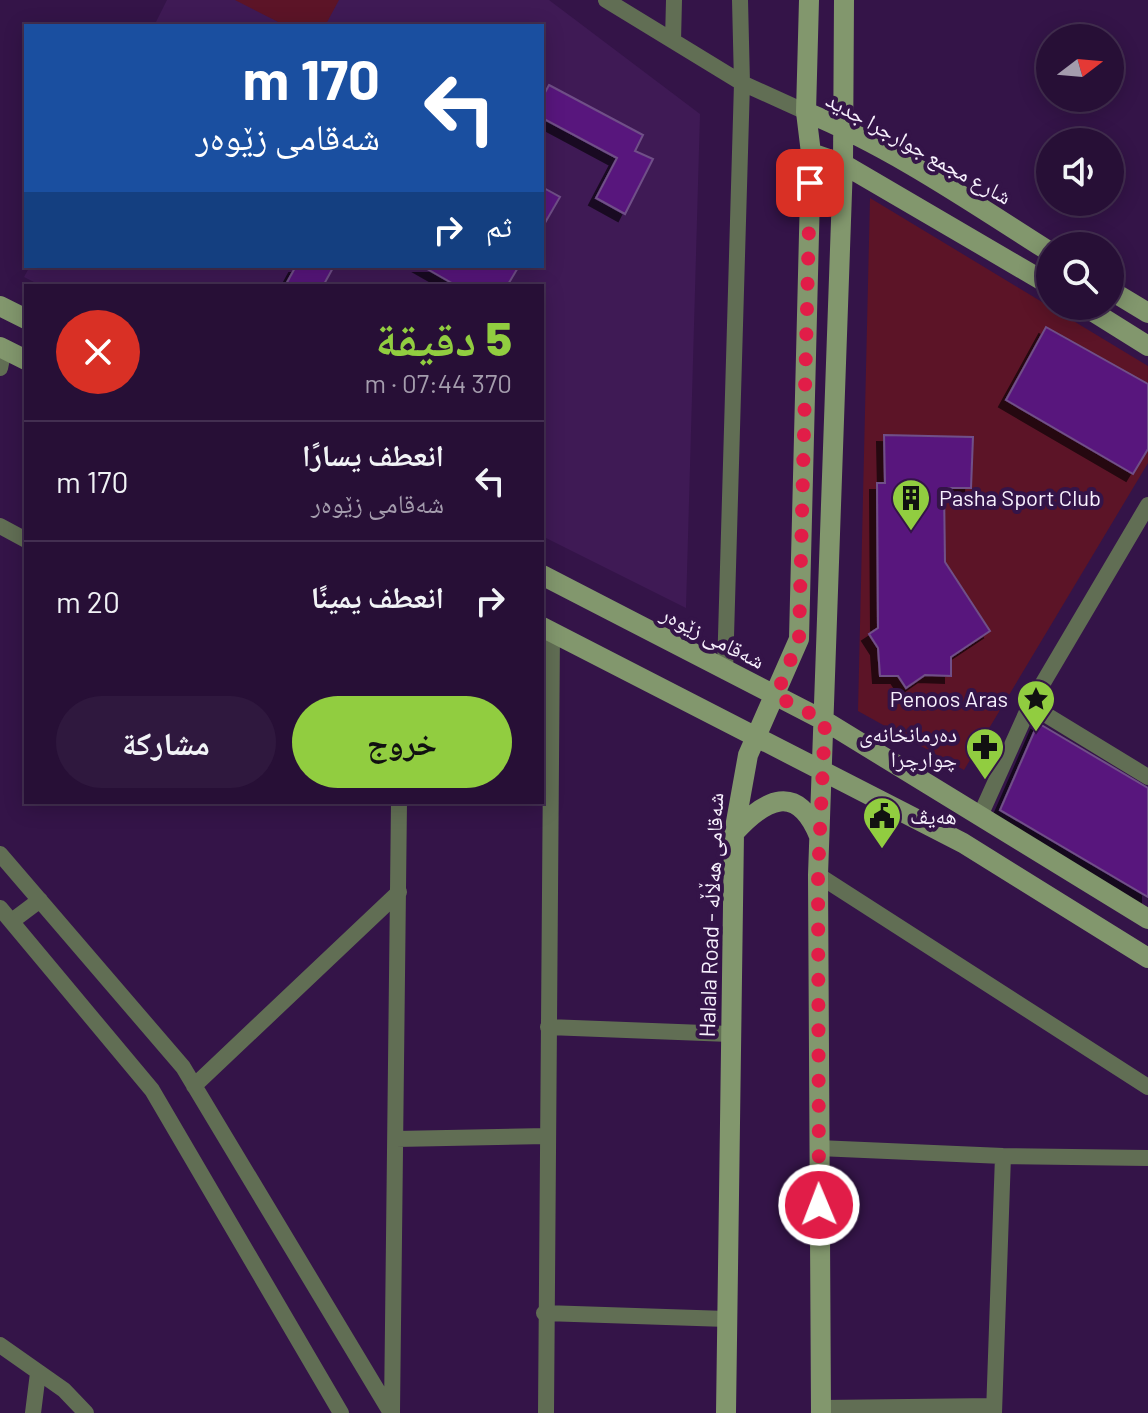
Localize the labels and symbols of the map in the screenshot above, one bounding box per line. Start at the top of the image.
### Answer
north arrow [1036,24,1124,112]
street label: شارع مجمع جوارجرا جديد [821,85,1017,211]
pin [776,149,844,217]
building icon: Pasha Sport Club [890,477,932,532]
place label: Pasha Sport Club [939,484,1101,510]
street label: شەقامی زێوەر [656,599,770,675]
place icon: Penoos Aras [1015,678,1057,733]
place label: Penoos Aras [890,685,1008,711]
place label: دەرمانخانەی چوارچرا [859,720,957,773]
pharmacy icon: دەرمانخانەی چوارچرا [964,726,1006,781]
street label: Halala Road - شەقامی هەڵاڵە [693,792,729,1038]
public building icon: ھەیڤ [861,795,903,850]
place label: ھەیڤ [910,802,957,828]
position arrow [777,1163,861,1247]

